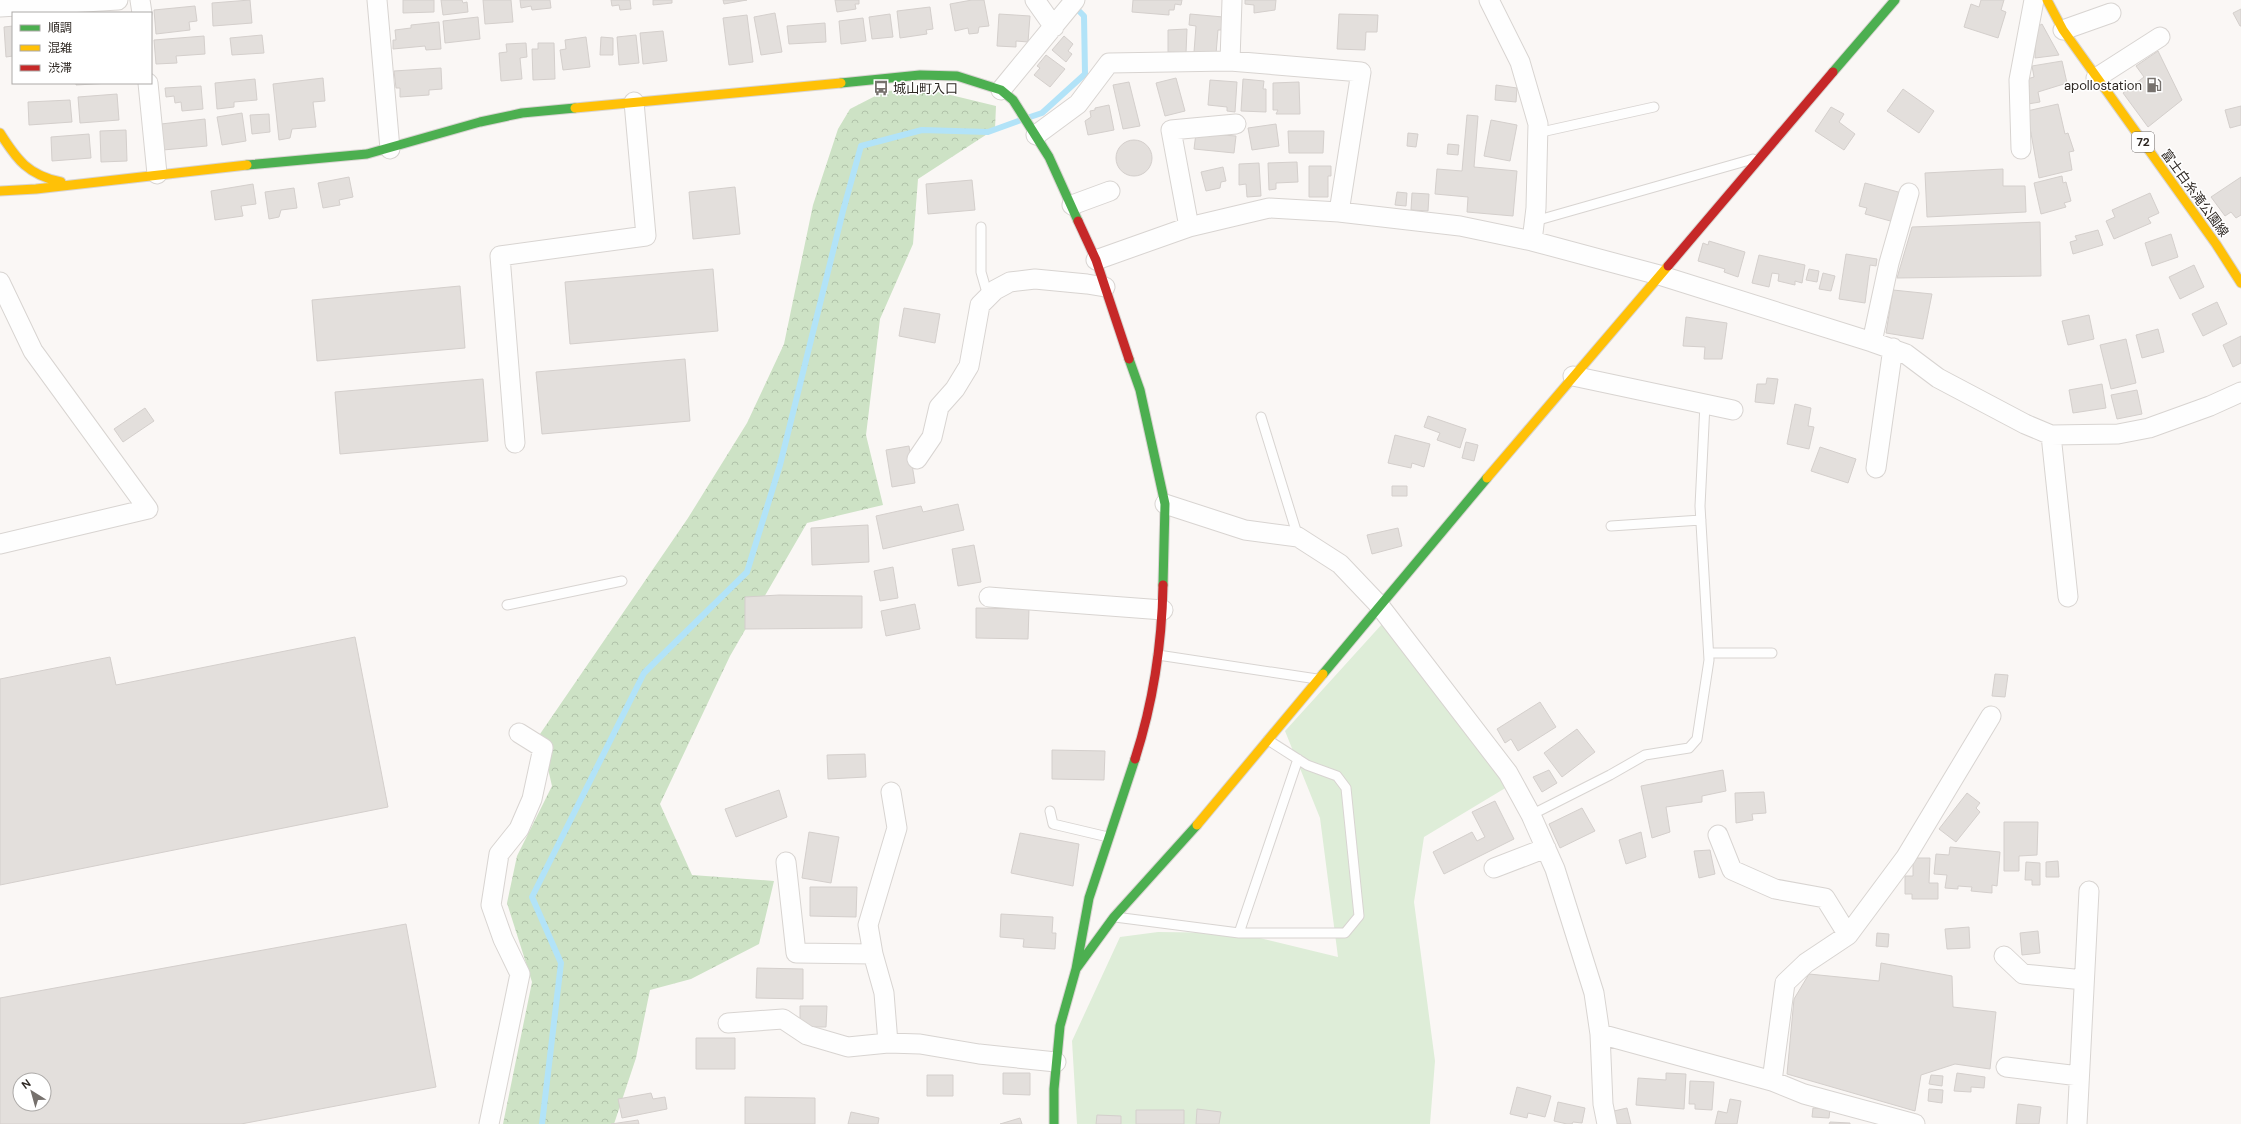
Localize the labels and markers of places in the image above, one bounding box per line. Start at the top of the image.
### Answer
fuel station icon: apollostation [2145,76,2163,94]
place label: apollostation [2064,77,2142,94]
bus stop icon: 城山町入口 [872,79,890,97]
place label: 城山町入口 [893,80,958,97]

